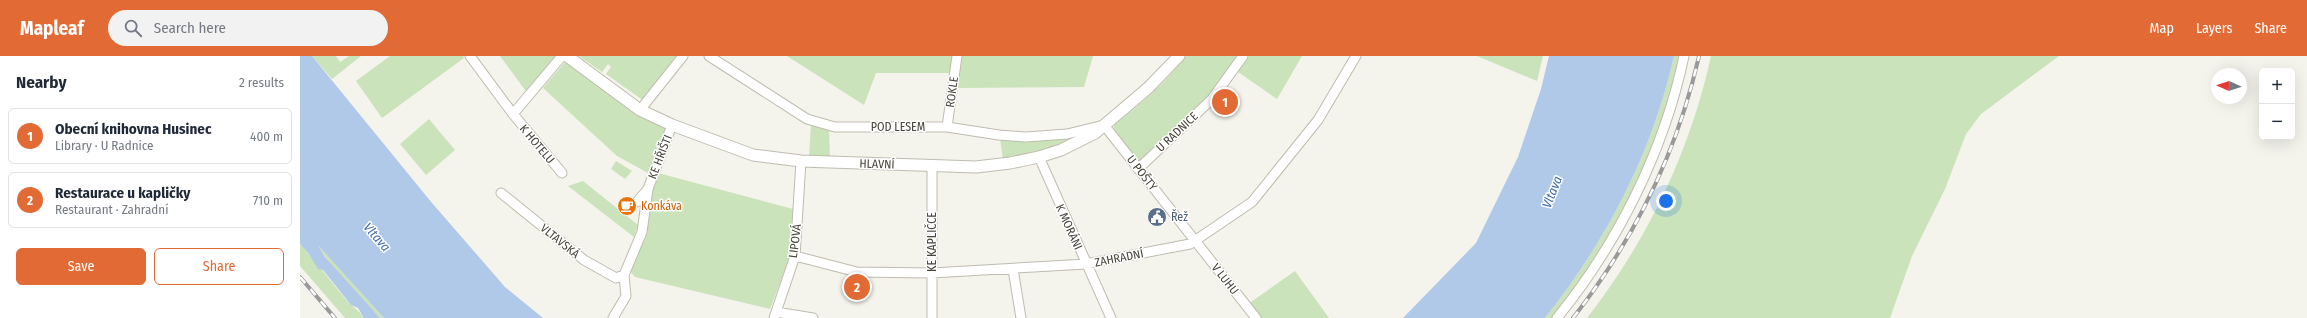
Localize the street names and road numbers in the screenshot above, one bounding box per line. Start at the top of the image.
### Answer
street label: ROKLE [943,75,961,108]
street label: U RADNICE [1153,109,1201,155]
street label: POD LESEM [871,120,925,134]
street label: K HOTELU [517,122,557,166]
street label: KE HŘIŠTI [644,133,675,181]
street label: U POŠTY [1124,152,1161,193]
street label: HLAVNÍ [859,155,895,172]
street label: K MORÁNI [1053,202,1086,252]
street label: KE KAPLIČCE [924,212,939,272]
street label: VLTAVSKÁ [538,220,583,261]
street label: LIPOVÁ [785,222,804,259]
street label: ZAHRADNÍ [1093,245,1145,270]
street label: V LUHU [1209,261,1241,297]

